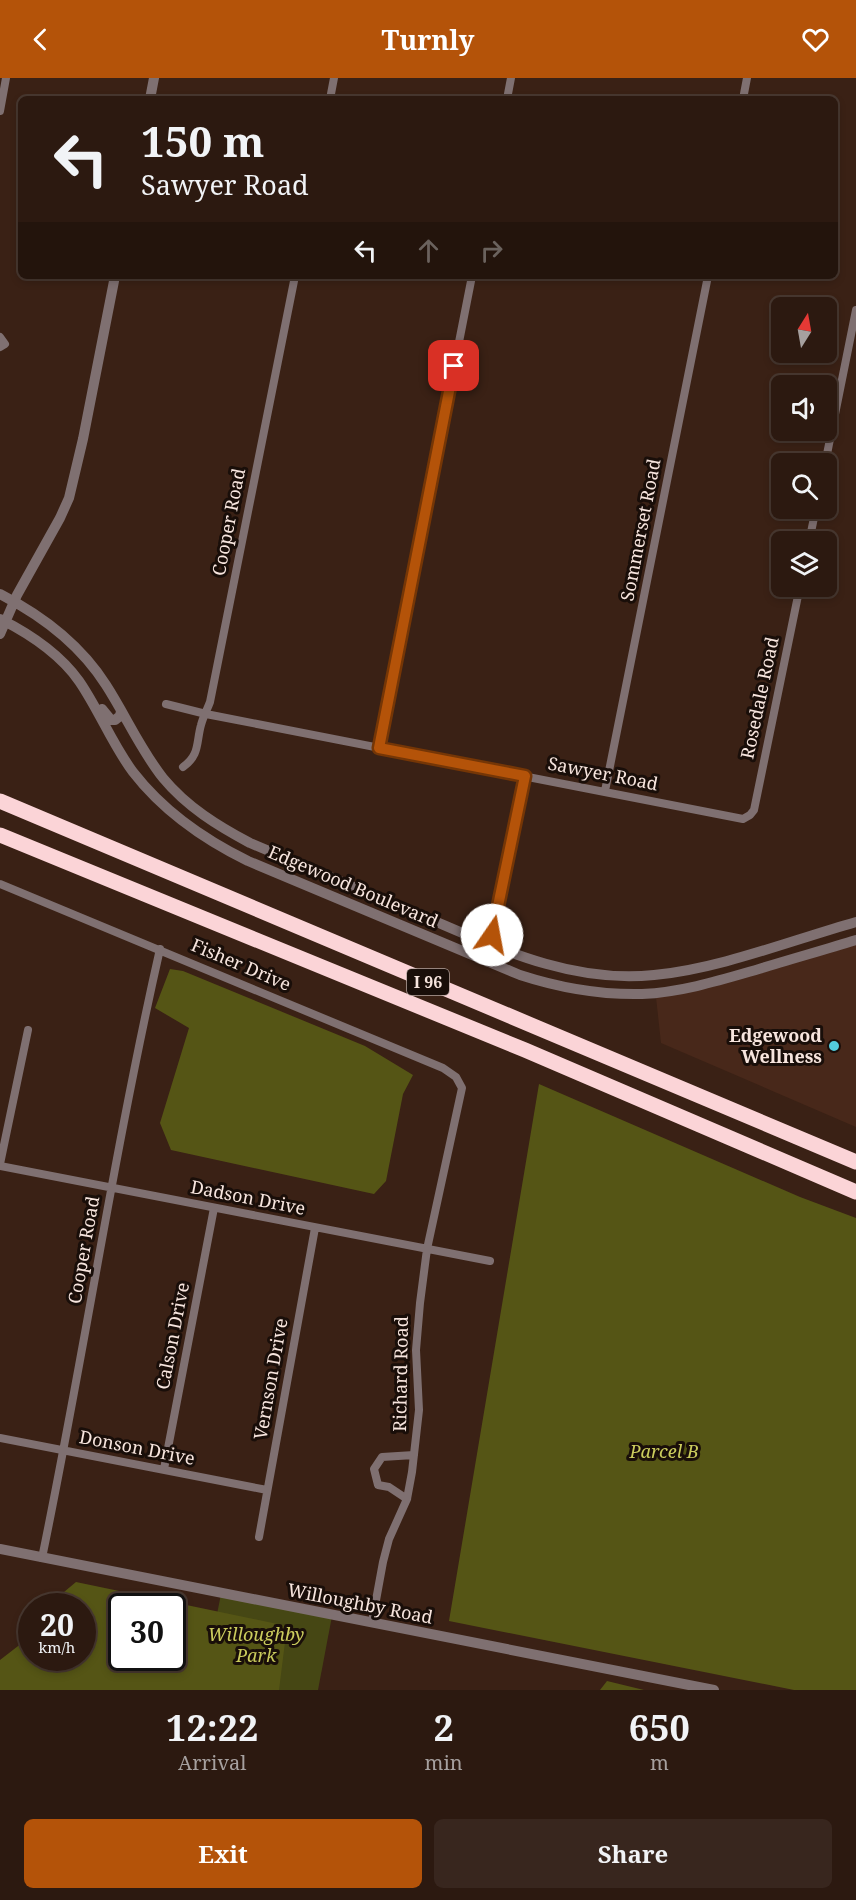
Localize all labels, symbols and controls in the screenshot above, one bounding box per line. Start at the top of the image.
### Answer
text: Turnly [382,21,474,58]
icon: back [24,23,57,56]
icon: heart [799,23,832,56]
text: 150 m [141,112,265,169]
icon: left [42,120,120,198]
text: Sawyer Road [141,166,309,203]
icon: left [349,234,382,267]
icon: ahead [412,234,445,267]
icon: right [475,234,508,267]
north arrow [771,297,837,363]
map controls [771,297,837,597]
pin [428,340,479,391]
icon: arrive [437,349,470,382]
button: sound [771,375,837,441]
button: search [771,453,837,519]
street label: Sommerset Road [614,457,666,603]
street label: Cooper Road [206,466,250,578]
button: layers [771,531,837,597]
street label: Rosedale Road [734,634,784,761]
street label: Sawyer Road [546,751,660,795]
street label: Edgewood Boulevard [265,839,442,933]
position arrow [460,903,524,967]
street label: Fisher Drive [188,932,295,996]
road number: I 96 [407,969,449,995]
place label: Edgewood Wellness [729,1023,822,1068]
marker: Edgewood Wellness [827,1039,841,1053]
street label: Dadson Drive [189,1174,308,1220]
street label: Cooper Road [62,1194,104,1306]
street label: Calson Drive [150,1280,194,1392]
street label: Vernson Drive [248,1316,293,1441]
street label: Richard Road [387,1316,413,1432]
street label: Donson Drive [77,1424,197,1470]
park label: Parcel B [628,1439,699,1463]
street label: Willoughby Road [285,1577,435,1629]
speed limit sign: 30 [108,1593,186,1671]
text: 20 [40,1604,74,1645]
park label: Willoughby Park [208,1622,304,1667]
text: km/h [39,1637,75,1657]
text: 12:22 [166,1703,258,1752]
text: 2 [433,1703,454,1752]
text: 650 [629,1703,690,1752]
text: Arrival [178,1749,246,1776]
text: min [425,1749,463,1776]
text: m [650,1749,669,1776]
button: Exit [24,1819,422,1888]
button: Share [434,1819,832,1888]

